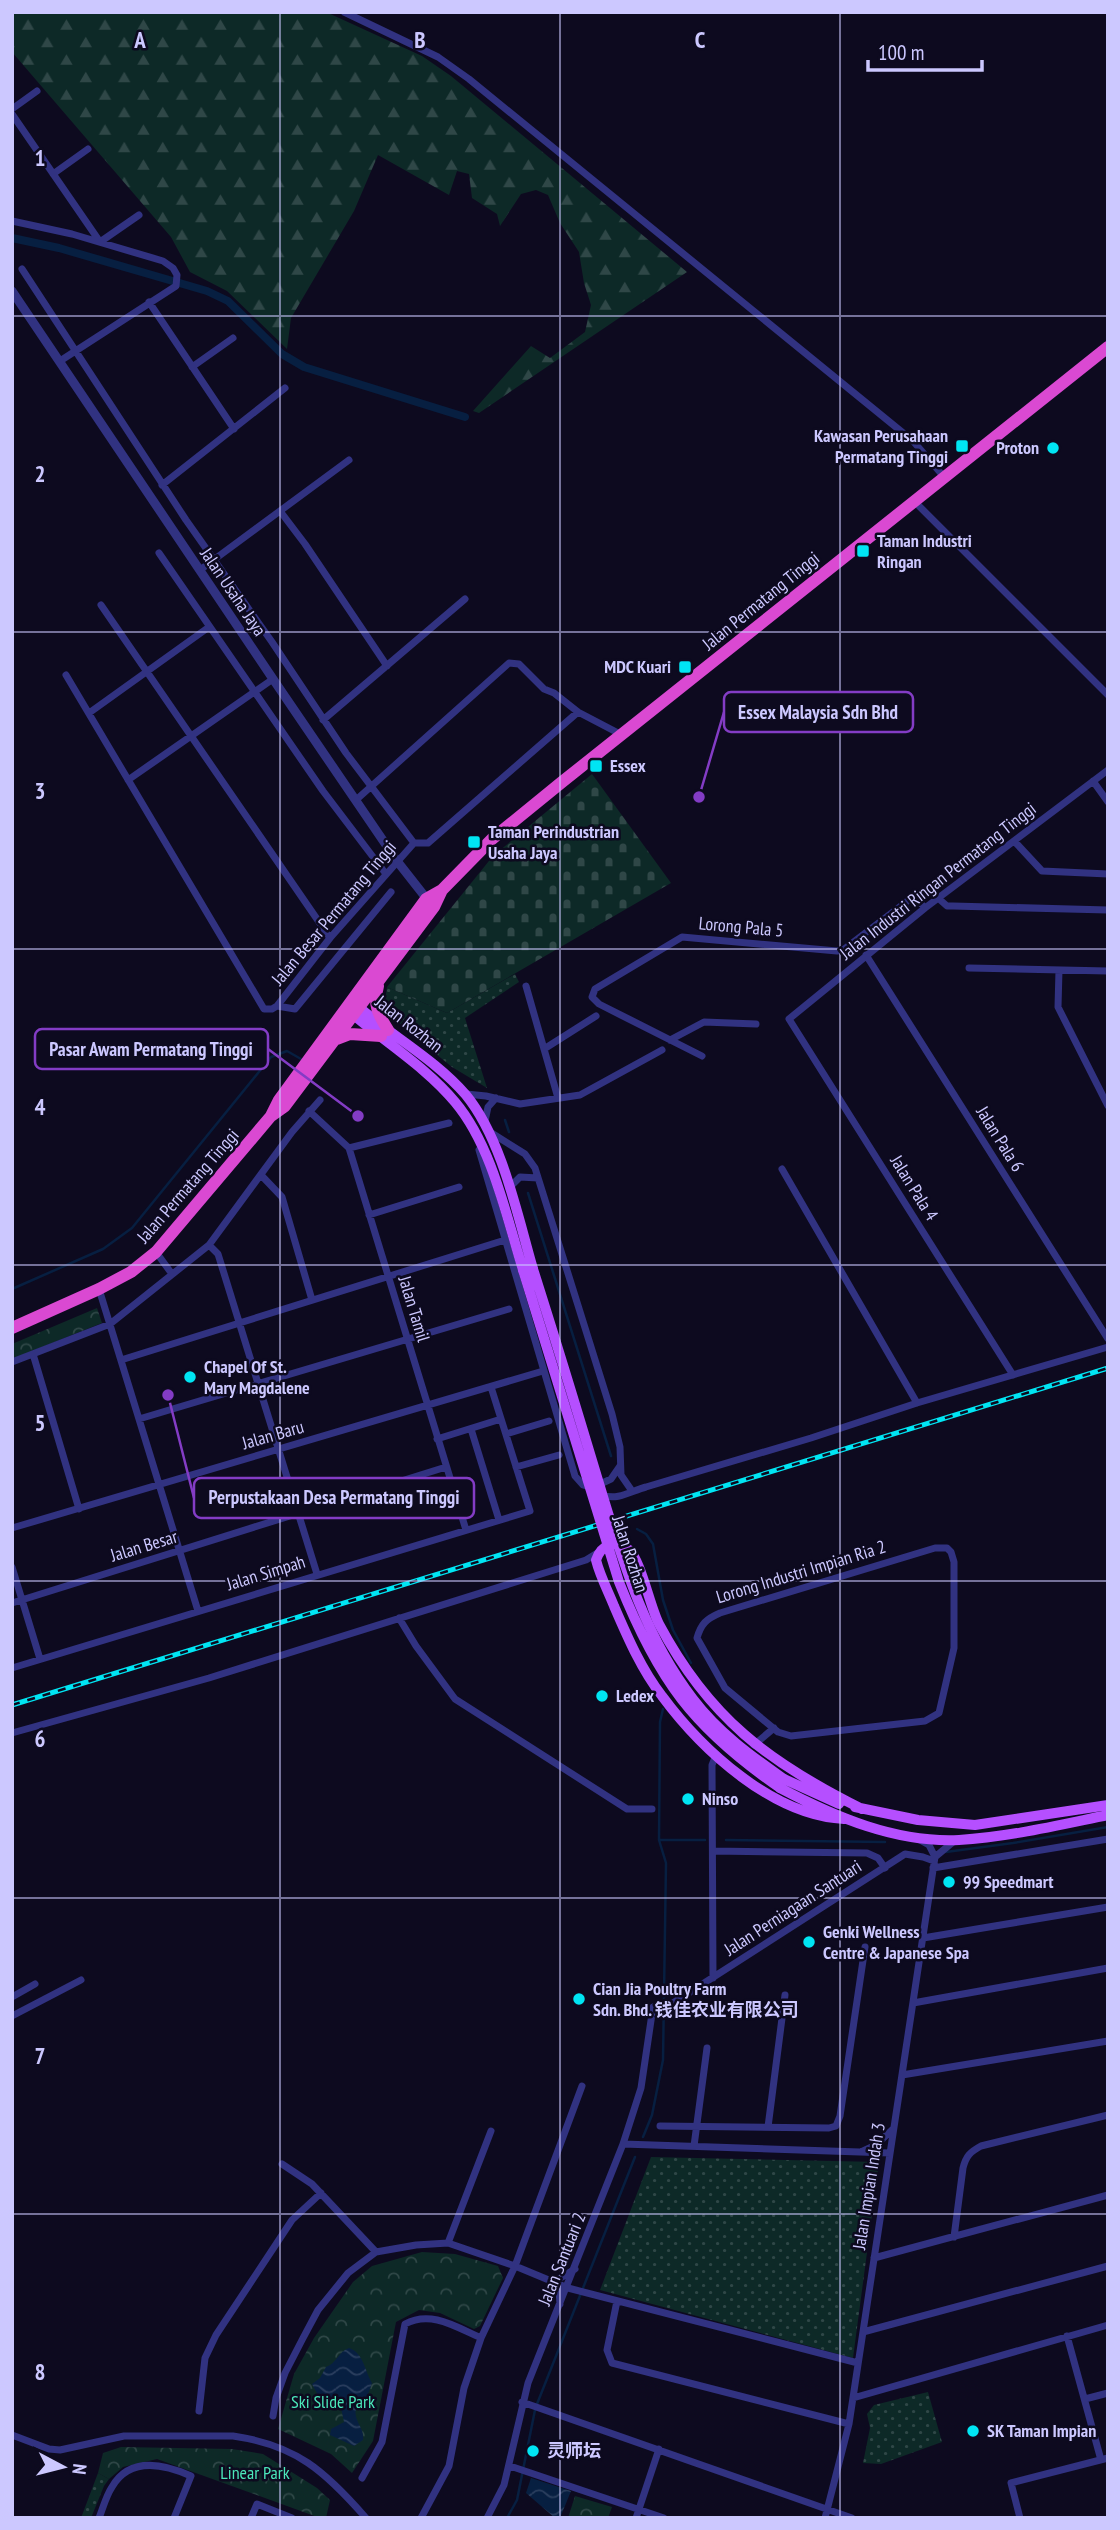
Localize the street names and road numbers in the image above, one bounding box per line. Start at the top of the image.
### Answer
street label: Jalan Usaha Jaya [195,542,271,640]
street label: Jalan Permatang Tinggi [697,546,824,655]
street label: Jalan Industri Ringan Permatang Tinggi [834,797,1040,965]
street label: Jalan Besar Permatang Tinggi [266,836,401,991]
street label: Lorong Pala 5 [698,911,784,942]
street label: Jalan Rozhan [370,989,448,1057]
street label: Jalan Pala 6 [971,1101,1029,1176]
street label: Jalan Permatang Tinggi [131,1124,244,1248]
street label: Jalan Pala 4 [885,1150,943,1225]
street label: Jalan Tamil [393,1272,436,1345]
street label: Jalan Baru [238,1415,306,1455]
street label: Jalan Rozhan [607,1511,654,1595]
street label: Jalan Besar [107,1524,180,1567]
street label: Lorong Industri Impian Ria 2 [713,1535,889,1608]
street label: Jalan Simpah [223,1550,308,1596]
street label: Jalan Perniagaan Santuari [719,1855,866,1961]
street label: Jalan Impian Indah 3 [847,2121,890,2252]
street label: Jalan Santuari 2 [532,2209,591,2310]

